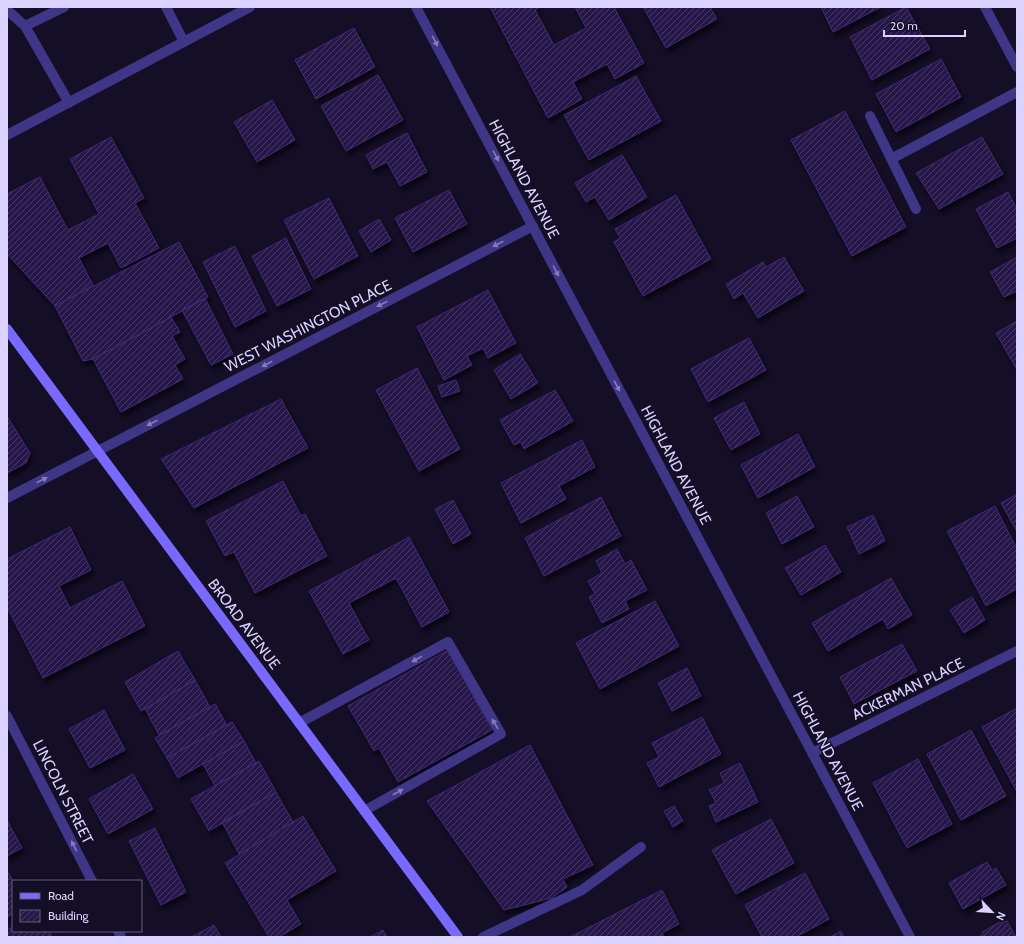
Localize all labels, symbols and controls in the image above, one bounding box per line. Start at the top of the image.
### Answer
scale bar [884,12,965,38]
text: 20 m [890,18,918,33]
one-way arrow [431,36,438,47]
street label: HIGHLAND AVENUE [485,116,563,242]
one-way arrow [492,150,499,162]
one-way arrow [492,241,504,247]
one-way arrow [553,265,560,277]
street label: WEST WASHINGTON PLACE [221,276,395,376]
one-way arrow [377,301,388,307]
one-way arrow [261,360,273,367]
one-way arrow [614,380,621,392]
street label: HIGHLAND AVENUE [637,402,715,528]
one-way arrow [146,420,157,427]
one-way arrow [36,477,47,484]
street label: BROAD AVENUE [204,575,284,673]
street label: ACKERMAN PLACE [849,654,967,724]
one-way arrow [411,655,423,662]
street label: HIGHLAND AVENUE [789,688,867,814]
one-way arrow [492,718,499,730]
street label: LINCOLN STREET [29,737,97,847]
one-way arrow [392,788,404,795]
one-way arrow [71,841,78,852]
legend [12,880,142,932]
text: Road [48,888,74,903]
north arrow [972,892,1012,932]
text: Building [48,908,90,923]
text: N [993,910,1009,923]

